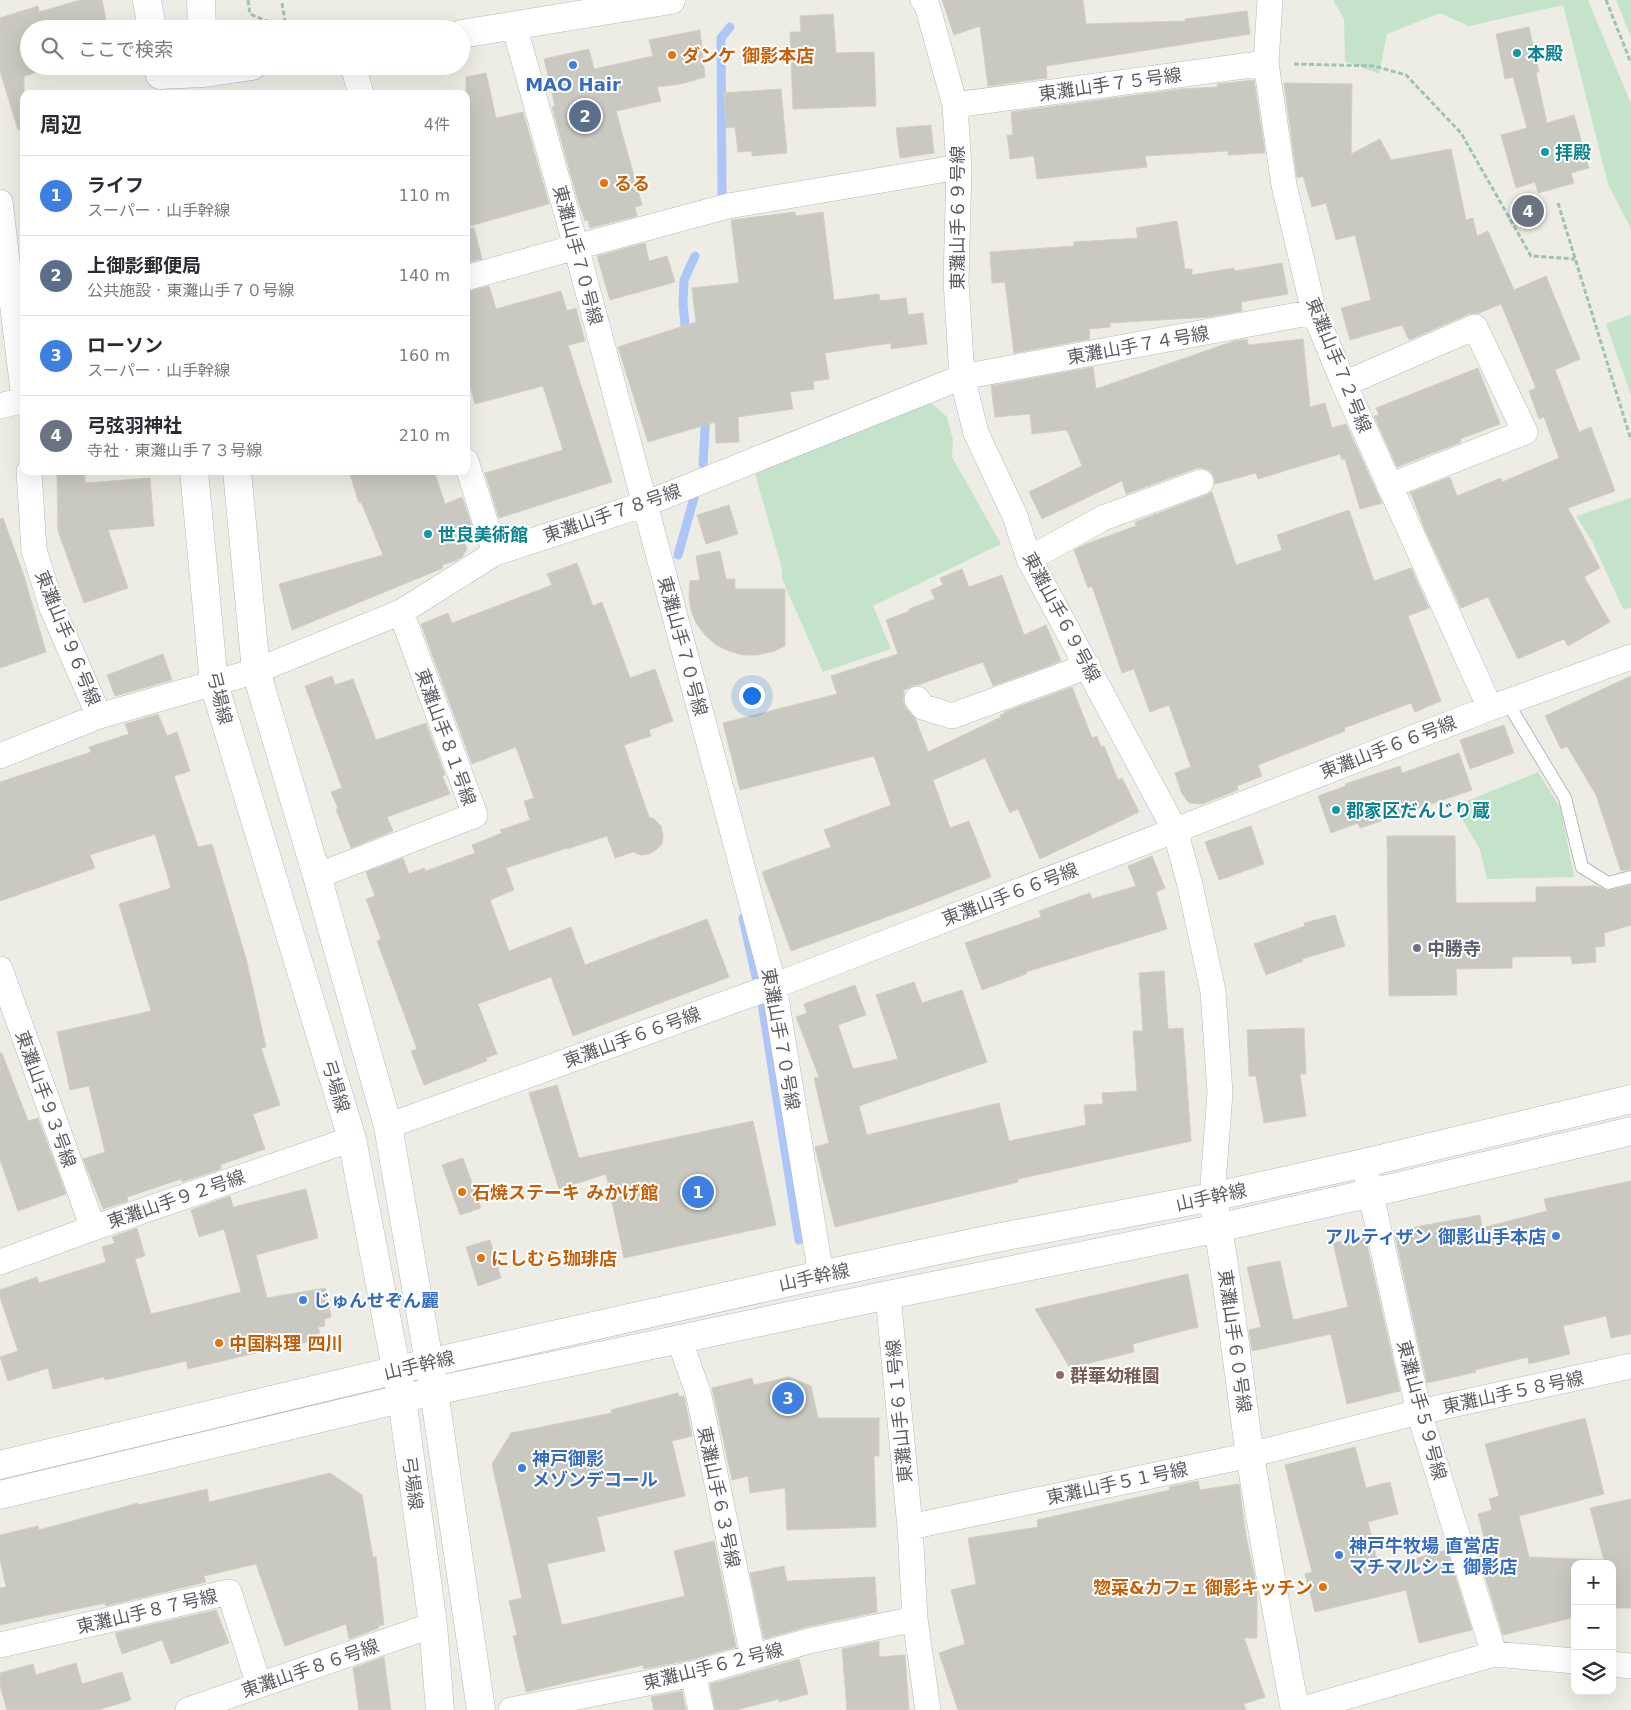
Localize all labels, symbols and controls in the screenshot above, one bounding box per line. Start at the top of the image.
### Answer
search box [20,20,470,75]
icon: search [38,34,66,62]
text: ここで検索 [78,38,173,60]
place label: 本殿 [1527,43,1563,64]
place label: ダンケ 御影本店 [682,45,814,66]
marker: 本殿 [1511,47,1523,59]
marker: ダンケ 御影本店 [666,49,678,61]
marker: MAO Hair [567,59,579,71]
street label: 東灘山手７５号線 [1037,64,1183,104]
place label: MAO Hair [525,74,621,95]
pin: 2 [569,97,601,135]
text: 周辺 [40,113,82,137]
text: 4件 [424,115,450,134]
place label: 拝殿 [1555,142,1591,163]
street label: 東灘山手６９号線 [947,146,968,290]
marker: 拝殿 [1539,146,1551,158]
place label: るる [614,173,650,194]
text: ライフ [87,174,144,196]
marker: るる [598,177,610,189]
street label: 東灘山手７０号線 [549,183,607,327]
text: 1 [50,186,62,205]
text: 110 m [399,186,450,205]
pin: 4 [1512,192,1544,230]
text: スーパー · 山手幹線 [87,201,230,220]
text: 上御影郵便局 [87,254,201,276]
text: 2 [50,266,62,285]
text: 140 m [399,266,450,285]
text: 公共施設 · 東灘山手７０号線 [87,281,294,300]
street label: 東灘山手７２号線 [1302,294,1376,436]
street label: 東灘山手７４号線 [1065,322,1211,368]
text: ローソン [87,334,163,356]
text: 3 [50,346,62,365]
text: 160 m [399,346,450,365]
text: スーパー · 山手幹線 [87,361,230,380]
text: 弓弦羽神社 [87,414,182,436]
text: 4 [50,426,62,445]
text: 210 m [399,426,450,445]
text: 寺社 · 東灘山手７３号線 [87,441,262,460]
street label: 東灘山手７８号線 [541,480,683,546]
place label: 世良美術館 [438,524,528,545]
marker: 世良美術館 [422,528,434,540]
street label: 東灘山手６９号線 [1019,548,1105,686]
street label: 東灘山手９６号線 [31,567,105,709]
street label: 東灘山手７０号線 [654,574,712,718]
street label: 東灘山手８１号線 [412,666,480,808]
street label: 弓場線 [203,669,237,727]
your location [739,683,765,709]
street label: 東灘山手６６号線 [1317,711,1459,783]
place label: 郡家区だんじり蔵 [1346,800,1490,821]
marker: 郡家区だんじり蔵 [1330,804,1342,816]
street label: 東灘山手６６号線 [939,858,1081,930]
place label: 中勝寺 [1427,938,1481,959]
marker: 中勝寺 [1411,942,1423,954]
street label: 東灘山手７０号線 [758,966,804,1112]
street label: 東灘山手６６号線 [561,1003,703,1071]
street label: 東灘山手９３号線 [12,1028,80,1170]
street label: 弓場線 [318,1057,354,1115]
street label: 東灘山手９２号線 [105,1166,247,1232]
pin: 1 [682,1173,714,1211]
street label: 山手幹線 [1174,1179,1248,1215]
place label: 石焼ステーキ みかげ館 [472,1182,658,1203]
marker: 石焼ステーキ みかげ館 [456,1186,468,1198]
place label: アルティザン 御影山手本店 [1325,1226,1546,1247]
marker: アルティザン 御影山手本店 [1550,1230,1562,1242]
place label: にしむら珈琲店 [491,1248,617,1269]
marker: にしむら珈琲店 [475,1252,487,1264]
street label: 山手幹線 [777,1259,851,1295]
street label: 東灘山手６０号線 [1215,1268,1255,1414]
place label: じゅんせぞん麗 [313,1290,439,1311]
marker: じゅんせぞん麗 [297,1294,309,1306]
place label: 中国料理 四川 [229,1333,343,1354]
marker: 中国料理 四川 [213,1337,225,1349]
street label: 東灘山手６１号線 [882,1338,916,1484]
street label: 東灘山手５９号線 [1393,1338,1451,1482]
street label: 山手幹線 [382,1347,456,1383]
place label: 群華幼稚園 [1070,1365,1160,1386]
street label: 東灘山手５８号線 [1440,1367,1586,1417]
marker: 群華幼稚園 [1054,1369,1066,1381]
pin: 3 [772,1379,804,1417]
street label: 東灘山手６３号線 [694,1424,744,1570]
place label: 神戸御影 メゾンデコール [532,1448,658,1490]
street label: 弓場線 [399,1455,427,1511]
street label: 東灘山手５１号線 [1044,1458,1190,1508]
marker: 神戸御影 メゾンデコール [516,1462,528,1474]
place label: 神戸牛牧場 直営店 マチマルシェ 御影店 [1349,1535,1517,1577]
marker: 神戸牛牧場 直営店 マチマルシェ 御影店 [1333,1549,1345,1561]
map controls [1571,1560,1616,1695]
button: + [1571,1560,1616,1605]
place label: 惣菜&カフェ 御影キッチン [1093,1577,1313,1598]
marker: 惣菜&カフェ 御影キッチン [1317,1581,1329,1593]
street label: 東灘山手８７号線 [74,1585,220,1637]
button: − [1571,1605,1616,1650]
street label: 東灘山手８６号線 [239,1635,381,1701]
street label: 東灘山手６２号線 [641,1638,785,1694]
button: layers [1571,1650,1616,1695]

